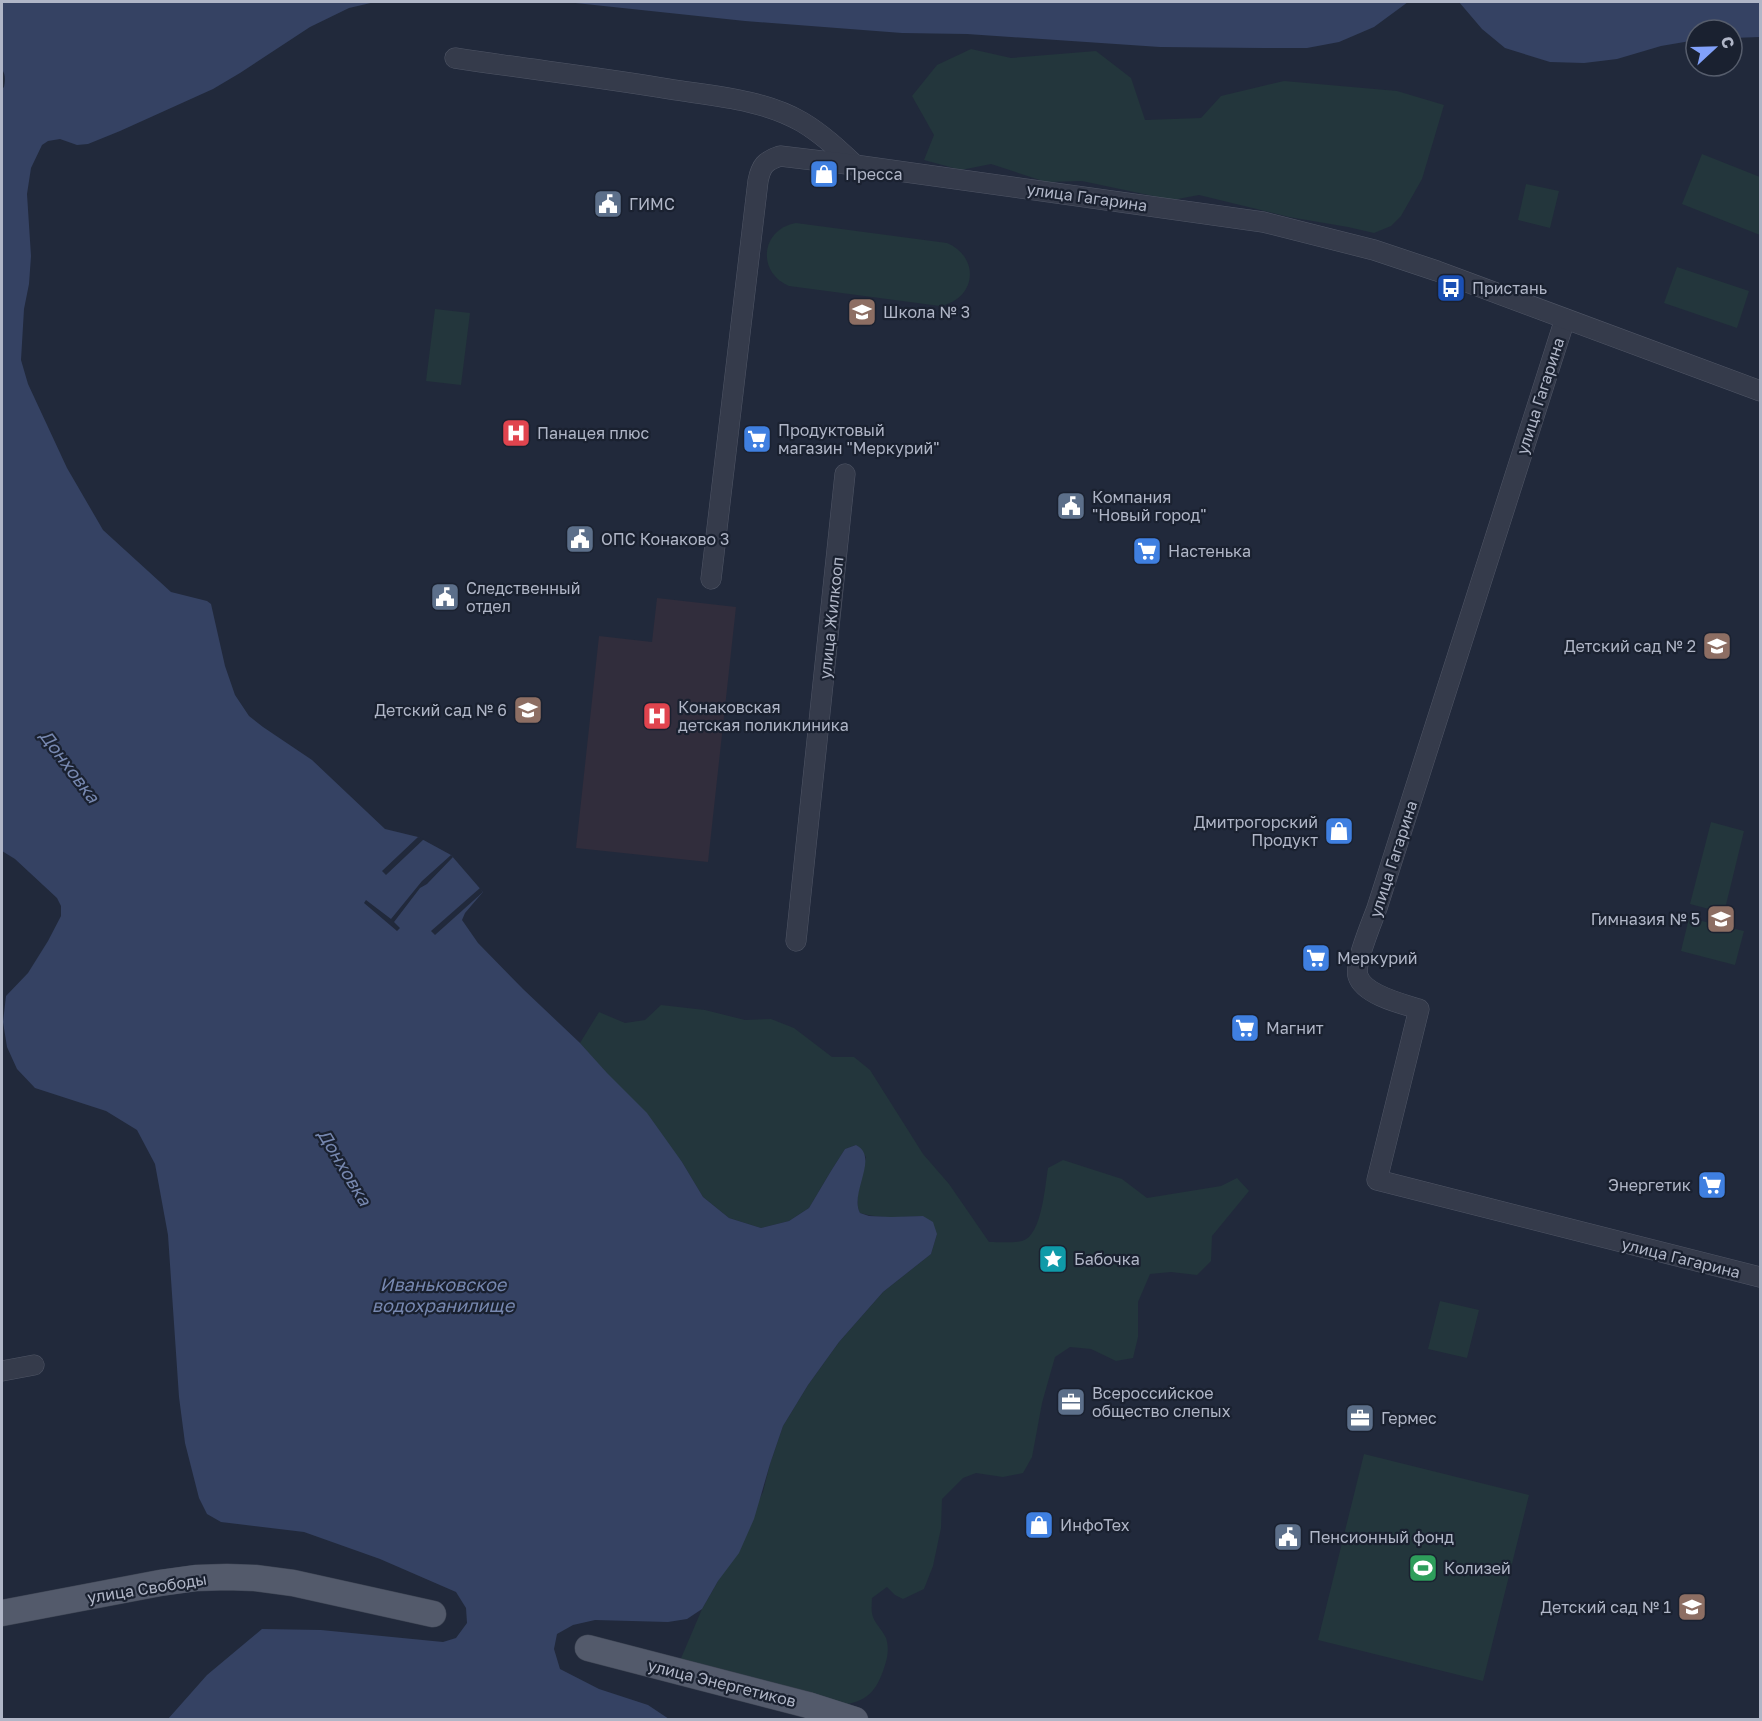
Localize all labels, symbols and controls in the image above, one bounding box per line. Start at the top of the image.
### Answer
north arrow [1684,18,1744,78]
text: С [1717,33,1739,51]
shop icon: Пресса [808,158,840,190]
place label: Пресса [845,164,903,184]
street label: улица Гагарина [1025,179,1149,215]
public building icon: ГИМС [592,188,624,220]
place label: ГИМС [629,194,675,214]
bus stop icon: Пристань [1435,272,1467,304]
place label: Пристань [1472,278,1547,298]
school or university icon: Школа № 3 [846,296,878,328]
place label: Школа № 3 [883,302,970,322]
street label: улица Гагарина [1512,335,1568,457]
hospital icon: Панацея плюс [500,417,532,449]
place label: Продуктовый магазин "Меркурий" [778,420,940,458]
place label: Панацея плюс [537,423,650,443]
supermarket icon: Продуктовый магазин "Меркурий" [741,423,773,455]
place label: Компания "Новый город" [1092,487,1206,525]
public building icon: Компания "Новый город" [1055,490,1087,522]
public building icon: ОПС Конаково 3 [564,523,596,555]
place label: ОПС Конаково 3 [601,529,729,549]
supermarket icon: Настенька [1131,535,1163,567]
place label: Настенька [1168,541,1251,561]
street label: улица Жилкооп [815,556,847,680]
place label: Следственный отдел [466,578,580,616]
public building icon: Следственный отдел [429,581,461,613]
school or university icon: Детский сад № 2 [1701,630,1733,662]
place label: Детский сад № 2 [1564,636,1696,656]
school or university icon: Детский сад № 6 [512,694,544,726]
place label: Конаковская детская поликлиника [678,697,849,735]
place label: Детский сад № 6 [375,700,507,720]
hospital icon: Конаковская детская поликлиника [641,700,673,732]
water label: Донховка [35,724,105,807]
street label: улица Гагарина [1365,798,1421,920]
place label: Дмитрогорский Продукт [1194,812,1318,850]
shop icon: Дмитрогорский Продукт [1323,815,1355,847]
school or university icon: Гимназия № 5 [1705,903,1737,935]
place label: Гимназия № 5 [1591,909,1700,929]
supermarket icon: Меркурий [1300,942,1332,974]
place label: Меркурий [1337,948,1418,968]
supermarket icon: Магнит [1229,1012,1261,1044]
place label: Магнит [1266,1018,1324,1038]
water label: Донховка [313,1124,377,1210]
supermarket icon: Энергетик [1696,1169,1728,1201]
place label: Энергетик [1608,1175,1691,1195]
street label: улица Гагарина [1620,1234,1742,1282]
place icon: Бабочка [1037,1243,1069,1275]
place label: Бабочка [1074,1249,1140,1269]
water label: Иваньковское водохранилище [372,1273,516,1316]
place label: Всероссийское общество слепых [1092,1383,1231,1421]
office icon: Всероссийское общество слепых [1055,1386,1087,1418]
office icon: Гермес [1344,1402,1376,1434]
place label: Гермес [1381,1408,1437,1428]
shop icon: ИнфоТех [1023,1509,1055,1541]
place label: ИнфоТех [1060,1515,1130,1535]
public building icon: Пенсионный фонд [1272,1521,1304,1553]
place label: Пенсионный фонд [1309,1527,1454,1547]
sports icon: Колизей [1407,1552,1439,1584]
place label: Колизей [1444,1558,1511,1578]
street label: улица Свободы [86,1569,208,1607]
school or university icon: Детский сад № 1 [1676,1591,1708,1623]
place label: Детский сад № 1 [1541,1597,1671,1617]
street label: улица Энергетиков [646,1655,798,1711]

